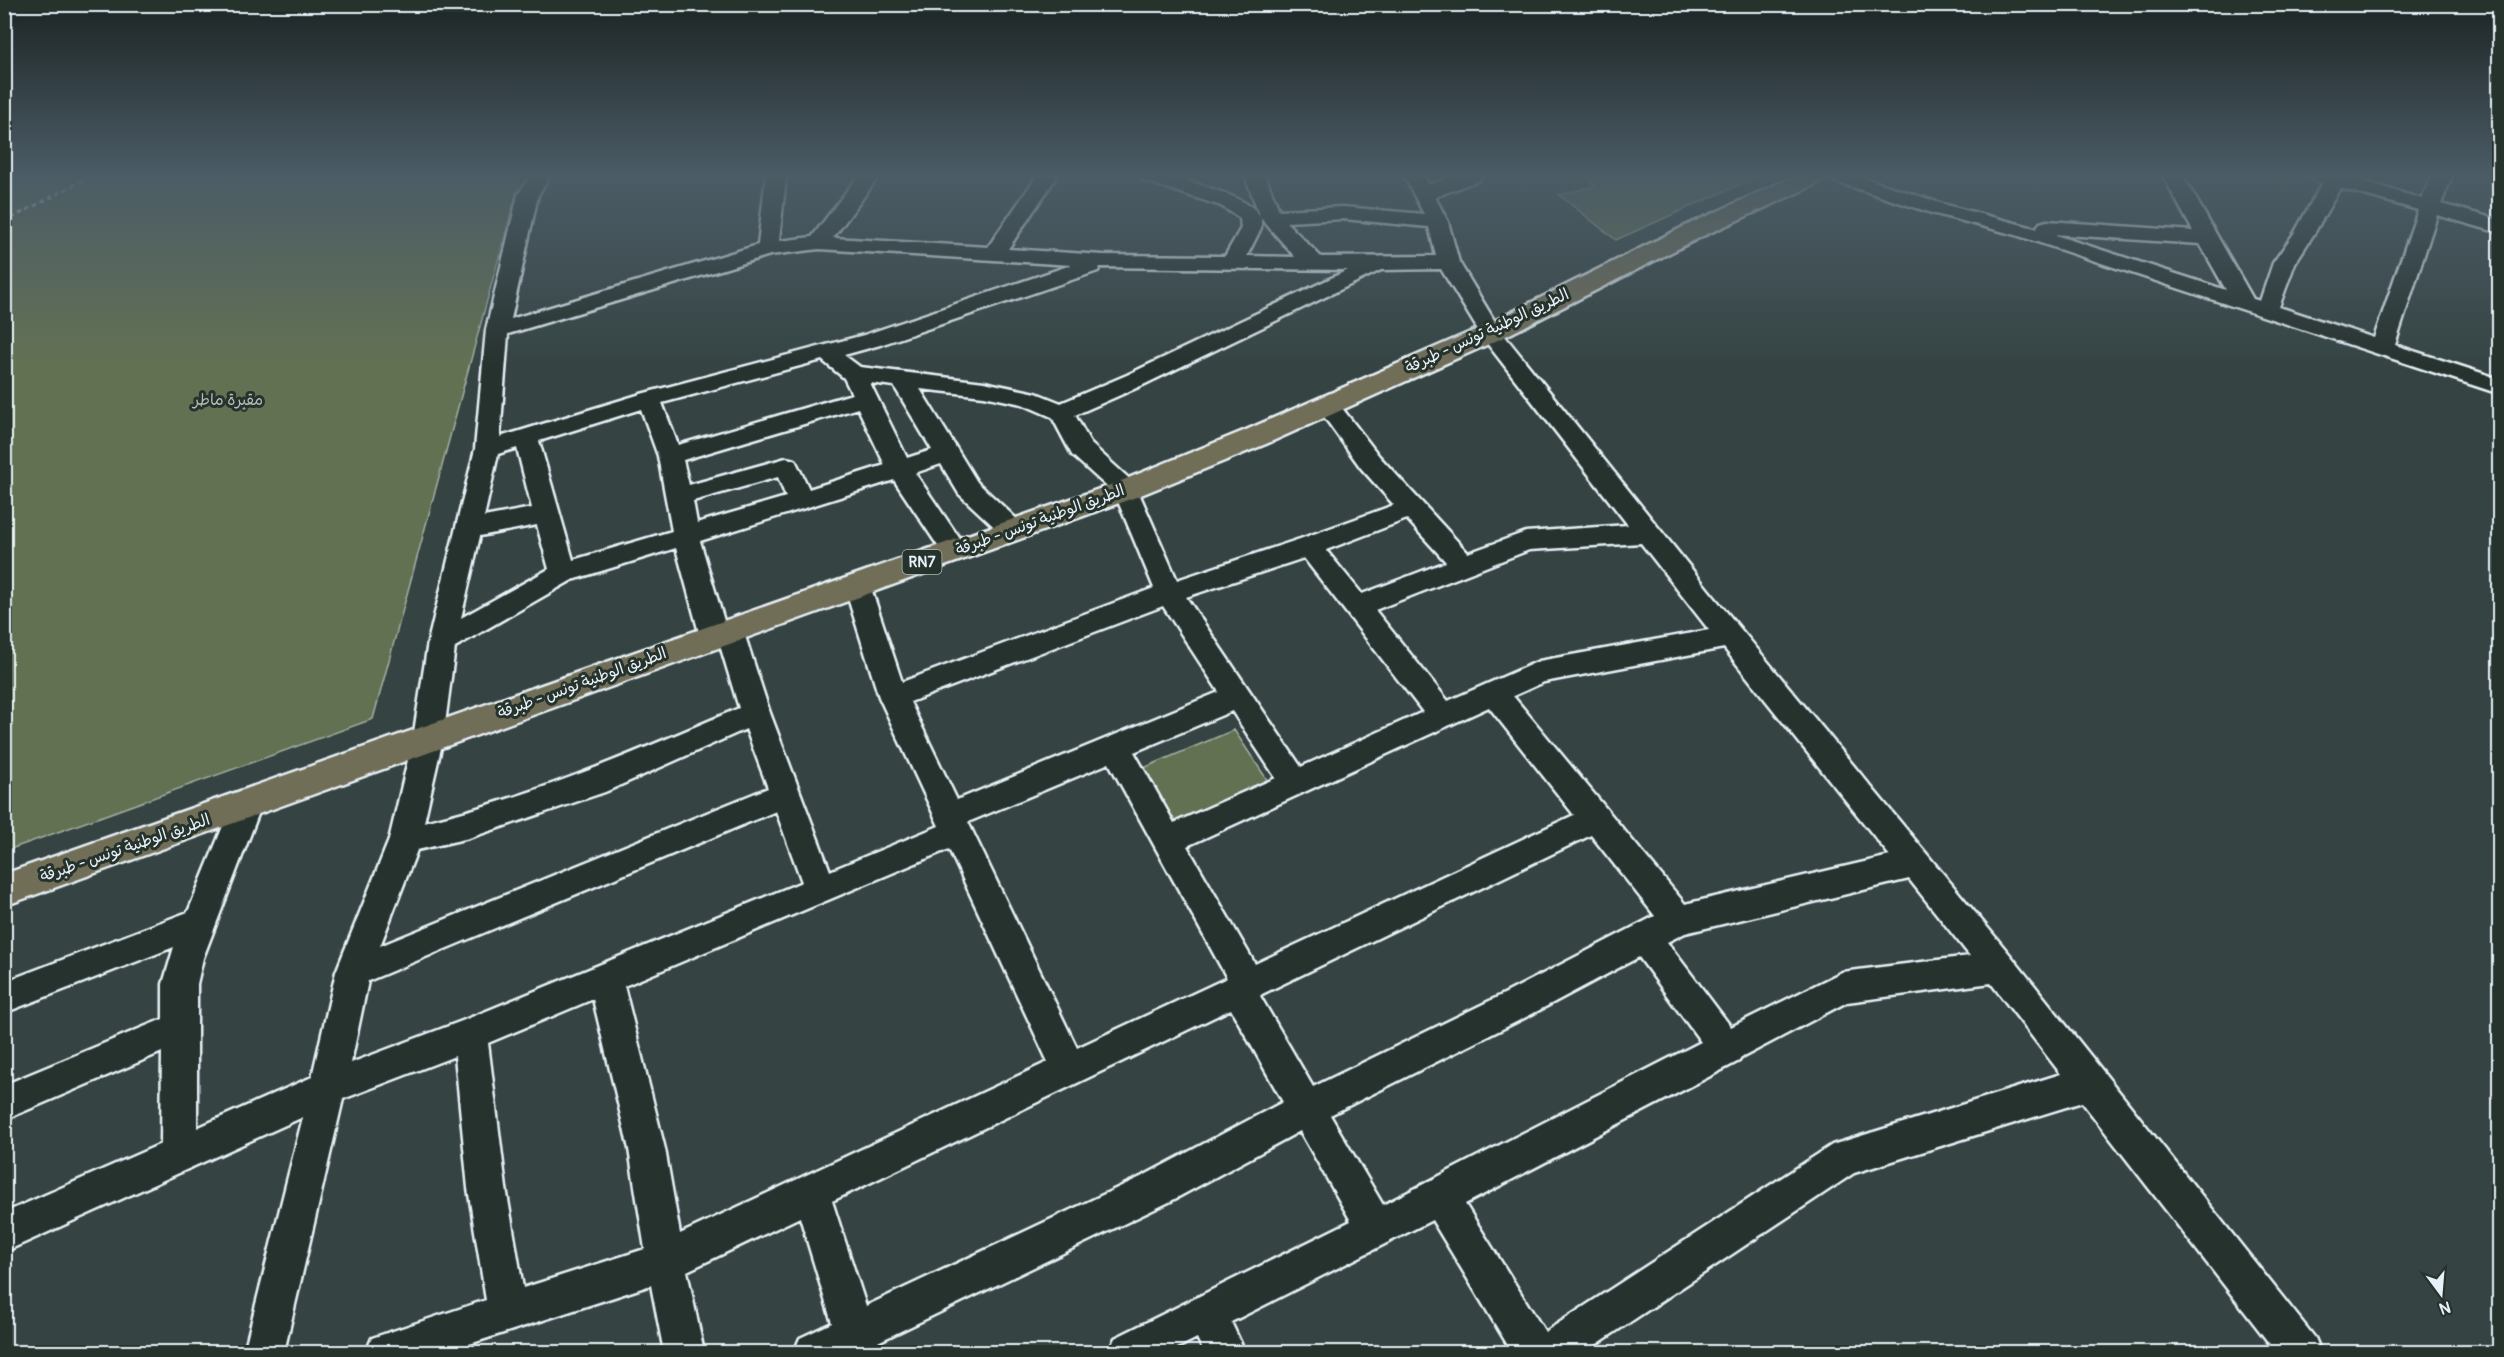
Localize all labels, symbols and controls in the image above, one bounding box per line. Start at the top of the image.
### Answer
street label: الطريق الوطنية تونس - طبرقة [1402,284,1572,378]
park label: مقبرة ماطر [191,390,263,410]
street label: الطريق الوطنية تونس - طبرقة [953,480,1127,560]
road number: RN7 [902,550,942,574]
street label: الطريق الوطنية تونس - طبرقة [495,643,669,723]
street label: الطريق الوطنية تونس - طبرقة [37,810,213,886]
north arrow [2411,1264,2471,1324]
text: N [2437,1296,2453,1319]

